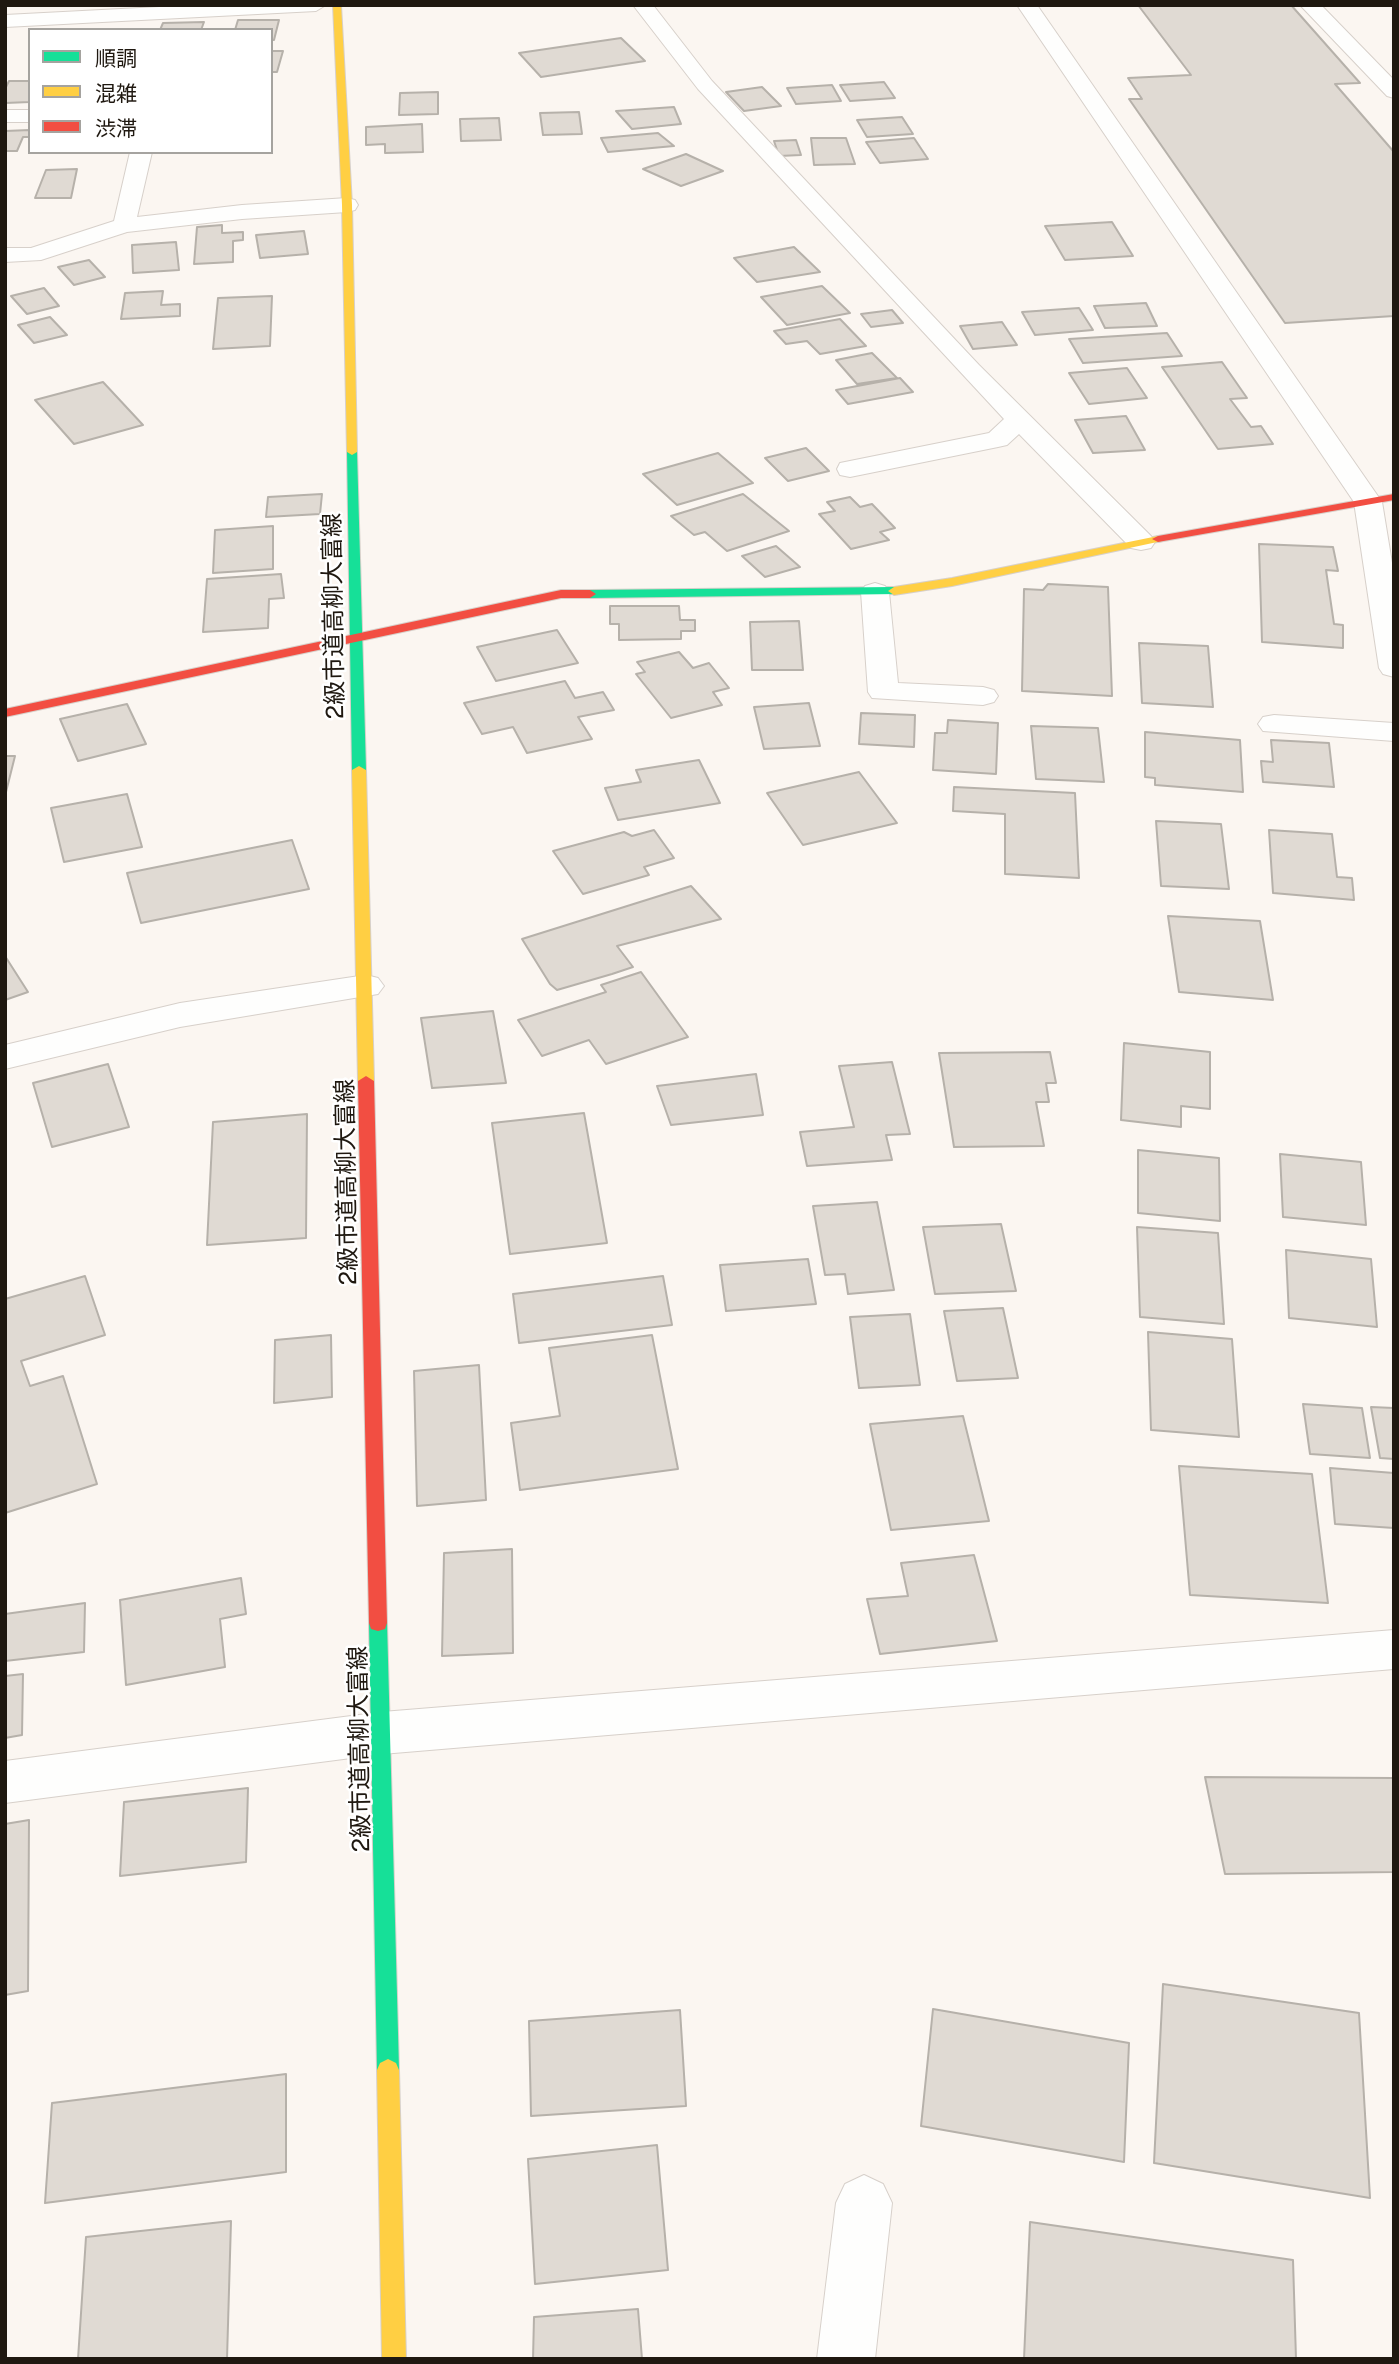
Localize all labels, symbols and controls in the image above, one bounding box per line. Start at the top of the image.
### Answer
legend [28,28,273,154]
text: 順調 [95,46,137,71]
text: 混雑 [95,81,137,106]
text: 渋滞 [95,116,137,141]
street label: 2級市道高柳大富線 [318,513,350,719]
street label: 2級市道高柳大富線 [331,1079,363,1285]
street label: 2級市道高柳大富線 [344,1646,376,1852]

